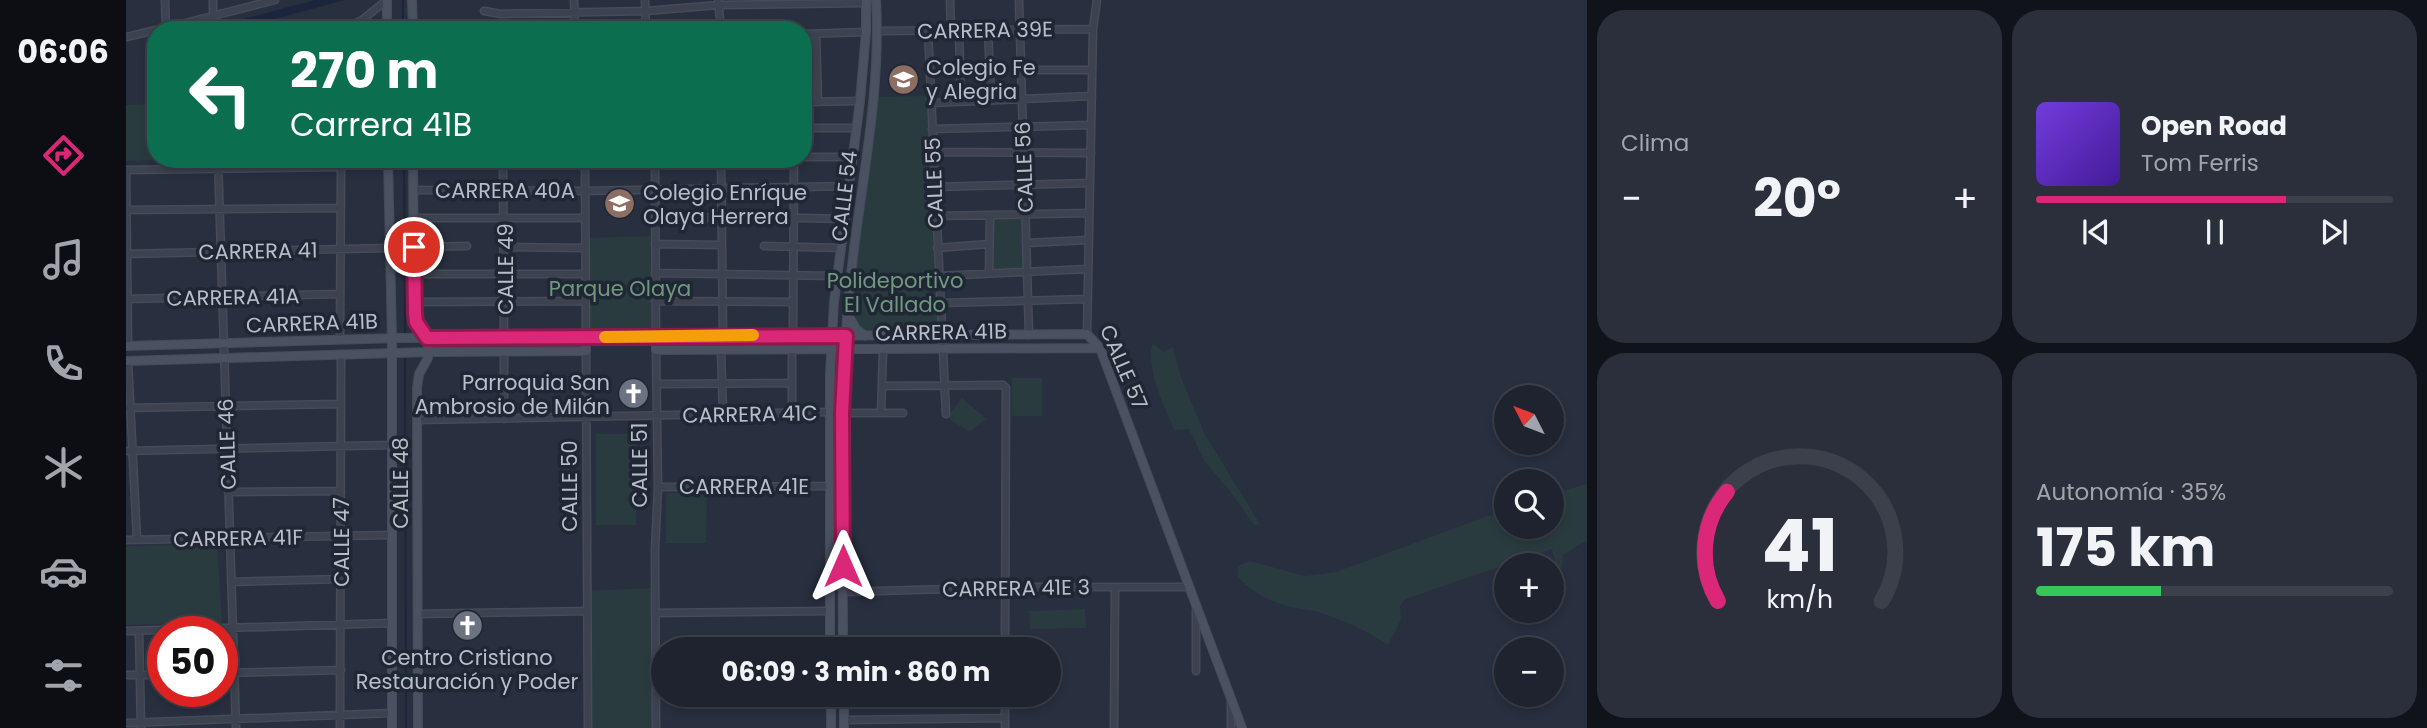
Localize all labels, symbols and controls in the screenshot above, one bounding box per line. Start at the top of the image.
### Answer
street label: CARRERA 39E [917,14,1053,46]
text: 06:06 [17,29,109,74]
text: 270 m [290,37,438,105]
icon: left [175,49,266,140]
place label: Colegio Fe y Alegria [926,53,1036,106]
school or university icon: Colegio Fe y Alegria [886,62,920,96]
text: Carrera 41B [290,102,472,147]
text: Open Road [2141,108,2287,144]
street label: CALLE 56 [1008,121,1040,213]
text: Clima [1621,127,1689,159]
icon: directions [39,131,88,180]
street label: CALLE 55 [918,137,950,229]
text: Tom Ferris [2141,147,2259,179]
street label: CALLE 54 [824,149,864,243]
text: 20° [1753,162,1841,235]
text: − [1621,172,1642,225]
text: + [1952,172,1978,225]
street label: CARRERA 40A [435,176,575,205]
place label: Colegio Enríque Olaya Herrera [643,178,807,231]
school or university icon: Colegio Enríque Olaya Herrera [603,187,637,221]
icon: previous [2077,213,2115,251]
icon: pause [2196,213,2234,251]
icon: next [2315,213,2353,251]
pin [384,217,444,277]
street label: CALLE 49 [491,223,520,315]
icon: arrive [395,228,433,266]
icon: music [39,235,88,284]
street label: CARRERA 41 [198,235,318,267]
park label: Polideportivo El Vallado [827,266,963,319]
park label: Parque Olaya [549,274,691,303]
street label: CARRERA 41A [166,281,300,313]
street label: CARRERA 41B [246,306,378,340]
street label: CARRERA 41B [875,316,1007,348]
street label: CALLE 57 [1093,320,1155,414]
icon: phone [39,339,88,388]
place label: Parroquia San Ambrosio de Milán [415,368,610,421]
church icon: Parroquia San Ambrosio de Milán [616,377,650,411]
north arrow [1494,385,1564,455]
map controls [1494,385,1564,707]
street label: CALLE 46 [211,398,243,490]
street label: CARRERA 41C [682,398,818,430]
street label: CALLE 51 [625,423,654,507]
street label: CALLE 48 [386,437,415,529]
street label: CALLE 50 [555,440,584,532]
icon: climate [39,443,88,492]
button: search [1494,469,1564,539]
street label: CARRERA 41E [679,472,809,501]
text: Autonomía · 35% [2036,476,2226,508]
text: 41 [1761,496,1838,597]
street label: CALLE 47 [327,497,356,587]
text: 175 km [2036,511,2215,584]
street label: CARRERA 41F [173,522,303,554]
position arrow [806,529,880,603]
icon: car [39,547,88,596]
button: + [1494,553,1564,623]
street label: CARRERA 41E 3 [942,572,1090,604]
text: km/h [1766,582,1833,617]
church icon: Centro Cristiano Restauración y Poder [450,608,484,642]
speed limit sign: 50 [147,616,238,707]
button: − [1494,637,1564,707]
place label: Centro Cristiano Restauración y Poder [356,643,578,696]
icon: filters [39,651,88,700]
text: 06:09 · 3 min · 860 m [722,654,990,690]

